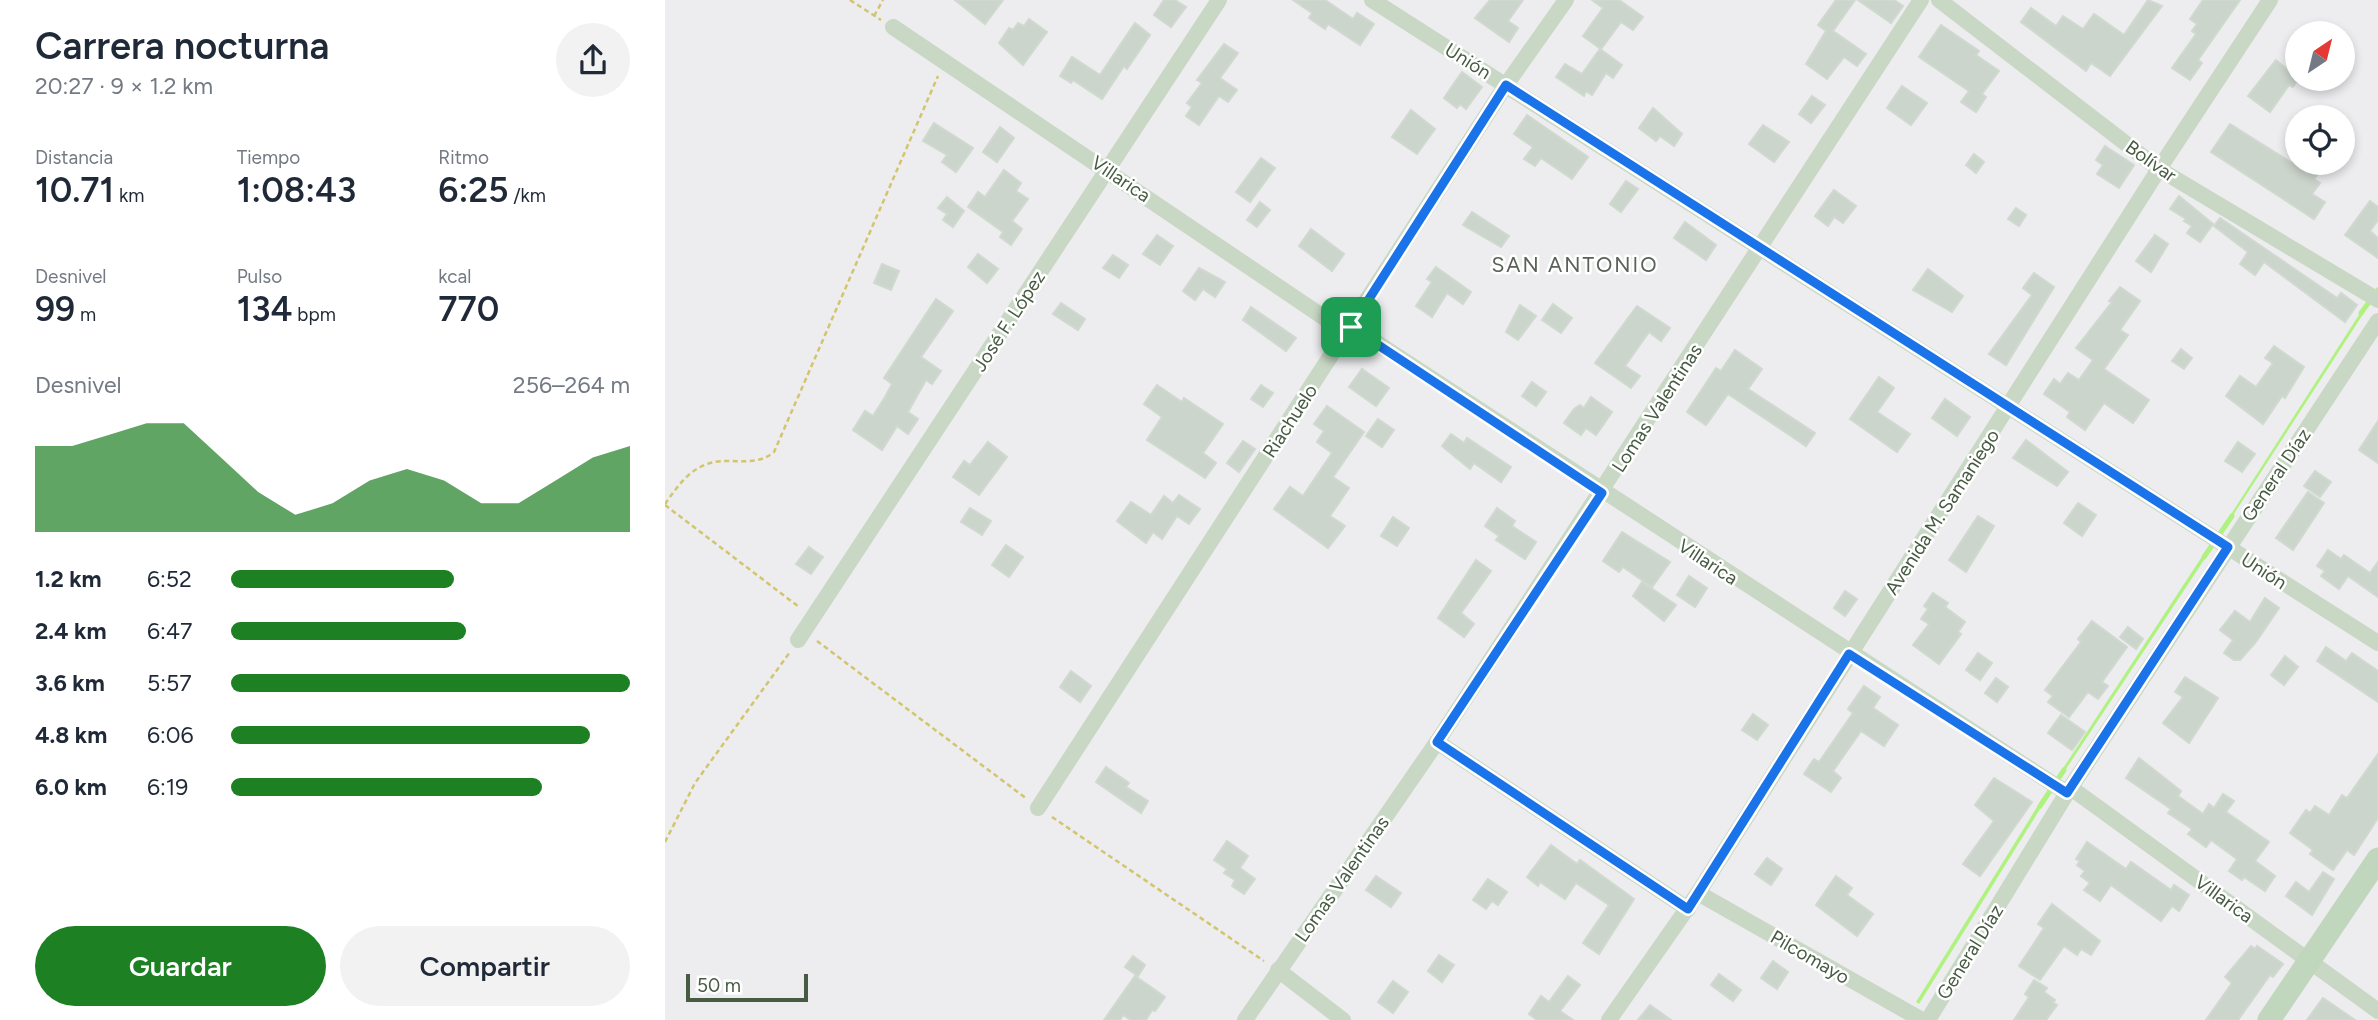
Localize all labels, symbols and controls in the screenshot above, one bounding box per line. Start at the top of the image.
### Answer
north arrow [2285,21,2355,91]
map controls [2285,21,2355,175]
text: Carrera nocturna [35,23,329,69]
button: share [556,23,630,97]
street label: Unión [1441,38,1495,84]
text: 20:27 · 9 × 1.2 km [35,72,213,100]
button: locate [2285,105,2355,175]
street label: Bolívar [2121,135,2181,187]
text: Distancia [35,146,113,169]
text: Tiempo [237,146,300,169]
text: Ritmo [438,146,489,169]
street label: Villarica [1087,151,1155,207]
text: 10.71 [35,169,114,211]
text: 1:08:43 [237,169,356,211]
text: 6:25 [438,169,509,211]
text: km [114,184,144,207]
text: /km [509,184,546,207]
district label: SAN ANTONIO [1491,252,1659,277]
text: Desnivel [35,265,107,288]
text: Pulso [237,265,282,288]
text: kcal [438,265,472,288]
street label: José F. López [968,266,1050,376]
text: 99 [35,288,75,330]
text: 134 [237,288,293,330]
text: 770 [438,288,499,330]
pin [1321,297,1381,357]
text: m [75,303,96,326]
text: bpm [293,303,336,326]
icon: arrive [1332,308,1370,346]
street label: Lomas Valentinas [1607,339,1707,476]
text: Desnivel [35,371,122,399]
text: 256–264 m [513,371,630,399]
street label: Riachuelo [1258,380,1322,462]
street label: General Díaz [2236,424,2316,526]
street label: Avenida M. Samaniego [1880,425,2004,599]
street label: Villarica [1674,534,1742,590]
street label: Unión [2237,548,2291,594]
text: 1.2 km [35,565,102,593]
text: 6:52 [147,565,192,593]
text: 2.4 km [35,617,106,645]
text: 6:47 [147,617,192,645]
text: 3.6 km [35,669,105,697]
text: 5:57 [147,669,192,697]
text: 4.8 km [35,721,107,749]
text: 6:06 [147,721,194,749]
text: 6.0 km [35,773,107,801]
text: 6:19 [147,773,188,801]
street label: Lomas Valentinas [1290,812,1394,946]
street label: Villarica [2190,870,2258,928]
street label: General Díaz [1932,900,2008,1004]
street label: Pilcomayo [1766,925,1854,989]
button: Guardar [35,926,326,1006]
button: Compartir [340,926,630,1006]
scale bar [686,971,809,1003]
text: 50 m [697,974,741,997]

